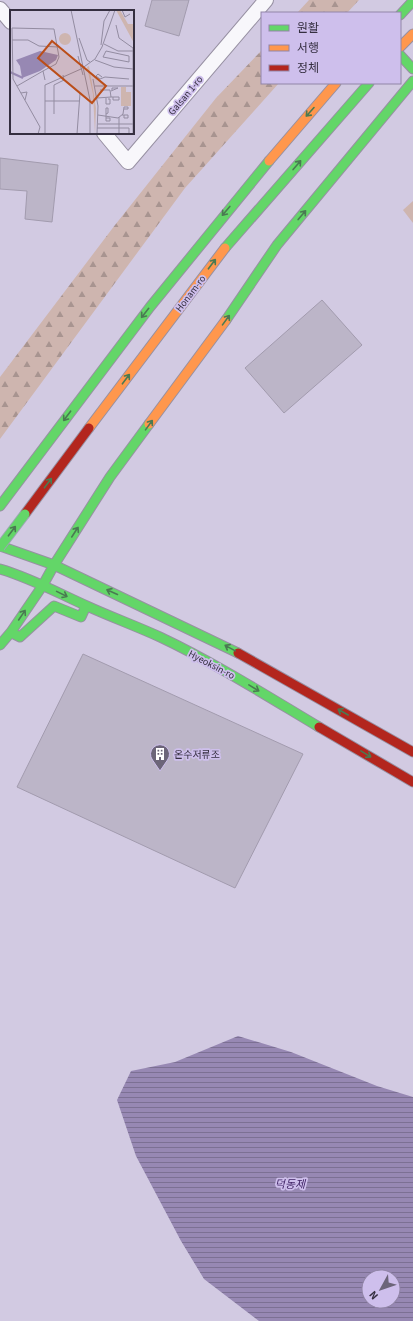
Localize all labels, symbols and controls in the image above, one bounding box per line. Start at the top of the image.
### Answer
inset map [10,10,134,134]
legend [261,12,401,84]
text: 원활 [297,20,319,37]
text: 서행 [297,40,319,57]
text: 정체 [297,60,319,77]
street label: Galsan 1-ro [165,73,206,118]
one-way arrow [306,106,315,116]
one-way arrow [293,160,302,171]
one-way arrow [222,206,231,217]
one-way arrow [298,210,307,220]
one-way arrow [208,258,217,269]
street label: Honam-ro [172,272,209,315]
one-way arrow [141,307,150,318]
one-way arrow [222,314,230,325]
one-way arrow [122,373,130,384]
one-way arrow [62,411,71,422]
one-way arrow [145,419,153,430]
one-way arrow [44,478,52,489]
one-way arrow [8,525,17,536]
one-way arrow [71,527,79,538]
one-way arrow [107,588,119,595]
one-way arrow [56,591,68,598]
one-way arrow [18,610,26,621]
one-way arrow [224,643,236,651]
street label: Hyeoksin-ro [186,647,237,683]
one-way arrow [248,684,260,692]
one-way arrow [337,707,349,715]
building icon: 온수저류조 [149,743,171,771]
place label: 온수저류조 [174,748,220,762]
one-way arrow [360,751,372,759]
water label: 덕동제 [275,1177,307,1192]
north arrow [361,1269,401,1309]
text: N [366,1287,382,1303]

